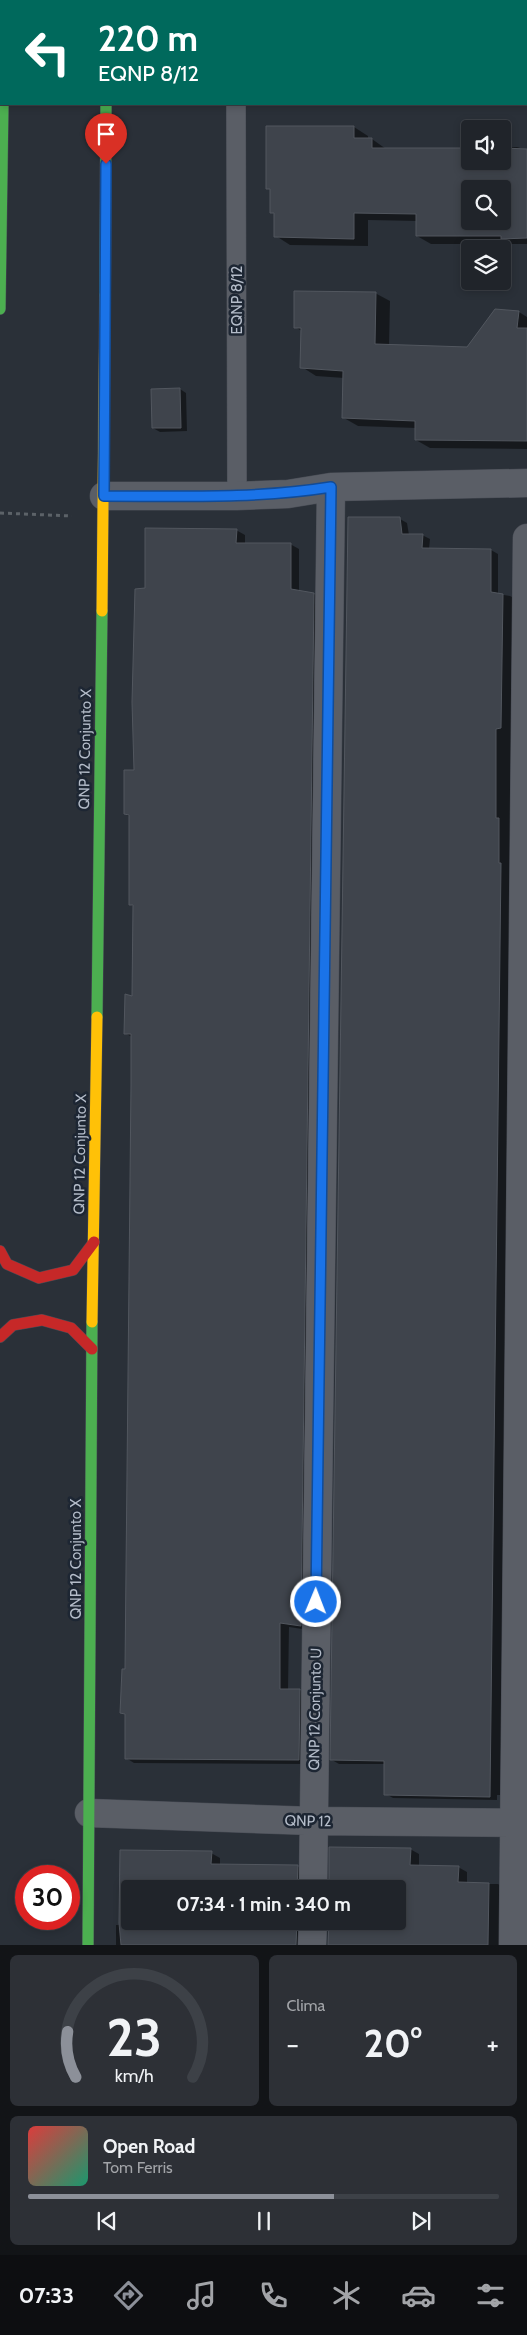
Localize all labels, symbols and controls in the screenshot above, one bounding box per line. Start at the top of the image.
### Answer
text: 220 m [98,17,198,60]
icon: left [15,20,80,85]
text: EQNP 8/12 [98,60,199,87]
pin [85,113,127,164]
icon: arrive [92,120,120,148]
map controls [461,120,511,290]
button: sound [461,120,511,170]
button: search [461,180,511,230]
button: layers [461,240,511,290]
street label: EQNP 8/12 [228,265,246,334]
street label: QNP 12 Conjunto X [75,688,95,809]
street label: QNP 12 Conjunto X [70,1093,90,1214]
street label: QNP 12 Conjunto X [67,1499,85,1619]
position arrow [289,1575,341,1627]
street label: QNP 12 Conjunto U [305,1648,325,1770]
street label: QNP 12 [284,1812,332,1830]
speed limit sign: 30 [15,1865,80,1930]
text: 07:34 · 1 min · 340 m [176,1893,351,1916]
text: Clima [287,1996,325,2015]
text: 23 [106,2006,162,2069]
text: 20° [364,2020,422,2067]
text: − [287,2027,299,2061]
text: + [487,2027,499,2061]
text: km/h [115,2065,154,2086]
text: Open Road [103,2135,195,2158]
text: Tom Ferris [103,2158,173,2177]
icon: previous [93,2207,121,2235]
icon: pause [250,2207,278,2235]
icon: next [407,2207,435,2235]
icon: directions [111,2278,146,2313]
icon: music [184,2278,219,2313]
icon: phone [256,2278,291,2313]
icon: climate [329,2278,364,2313]
icon: car [401,2278,436,2313]
icon: filters [473,2278,508,2313]
text: 07:33 [19,2282,74,2309]

